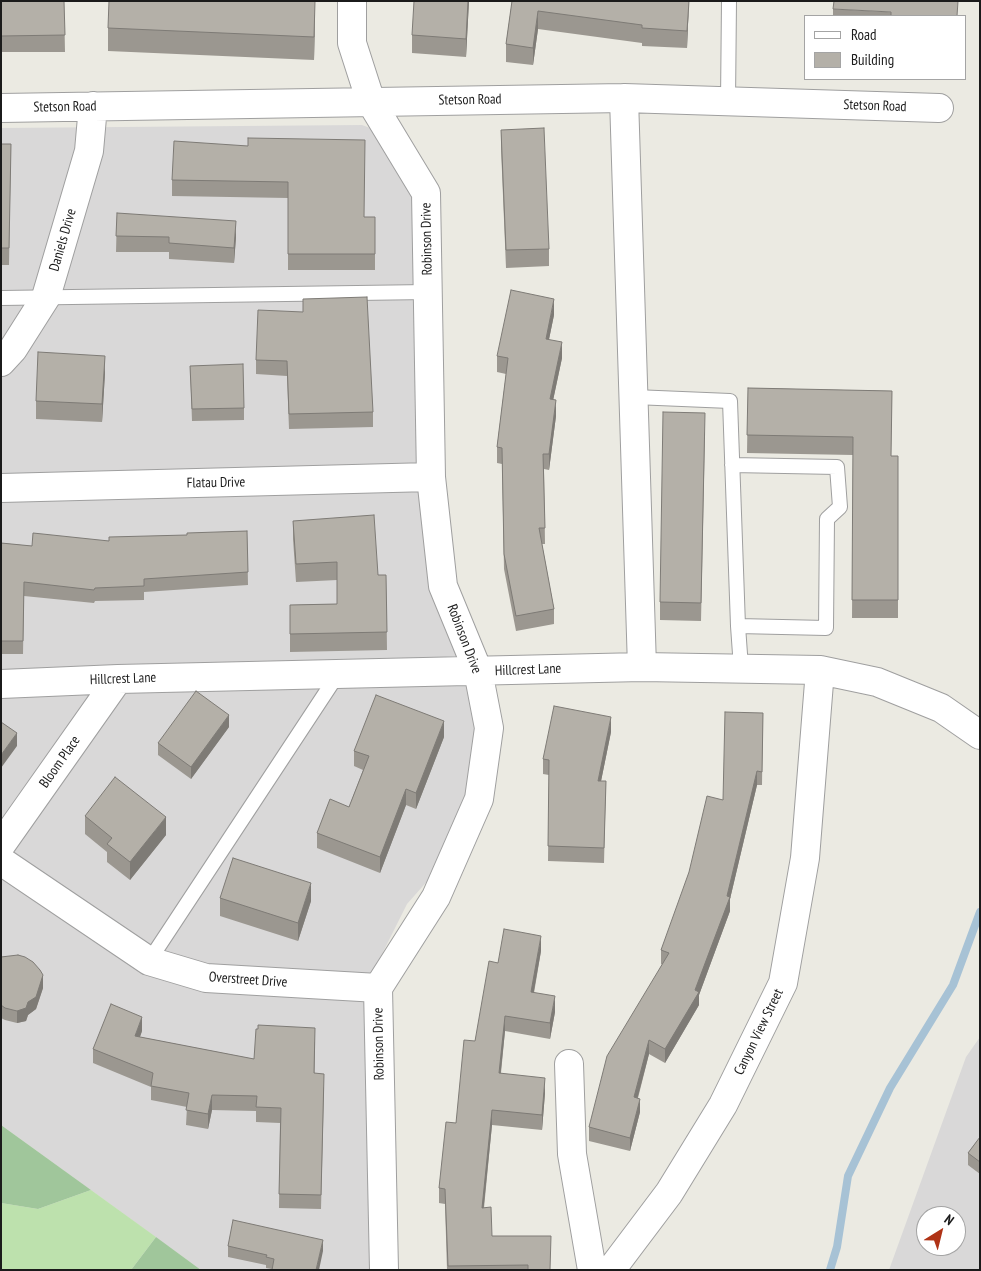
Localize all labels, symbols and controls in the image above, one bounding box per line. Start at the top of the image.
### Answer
legend [804,15,966,80]
text: Road [851,25,877,44]
text: Building [851,50,894,69]
street label: Stetson Road [438,91,502,109]
street label: Stetson Road [843,97,907,115]
street label: Stetson Road [33,98,97,116]
street label: Robinson Drive [418,202,436,276]
street label: Daniels Drive [46,207,80,273]
street label: Flatau Drive [187,474,245,492]
street label: Robinson Drive [443,602,485,676]
street label: Hillcrest Lane [495,660,561,680]
street label: Hillcrest Lane [90,669,156,689]
street label: Bloom Place [36,733,84,791]
street label: Overstreet Drive [208,969,288,991]
street label: Canyon View Street [731,986,787,1078]
street label: Robinson Drive [370,1007,388,1081]
north arrow [916,1206,966,1256]
text: N [941,1210,958,1229]

